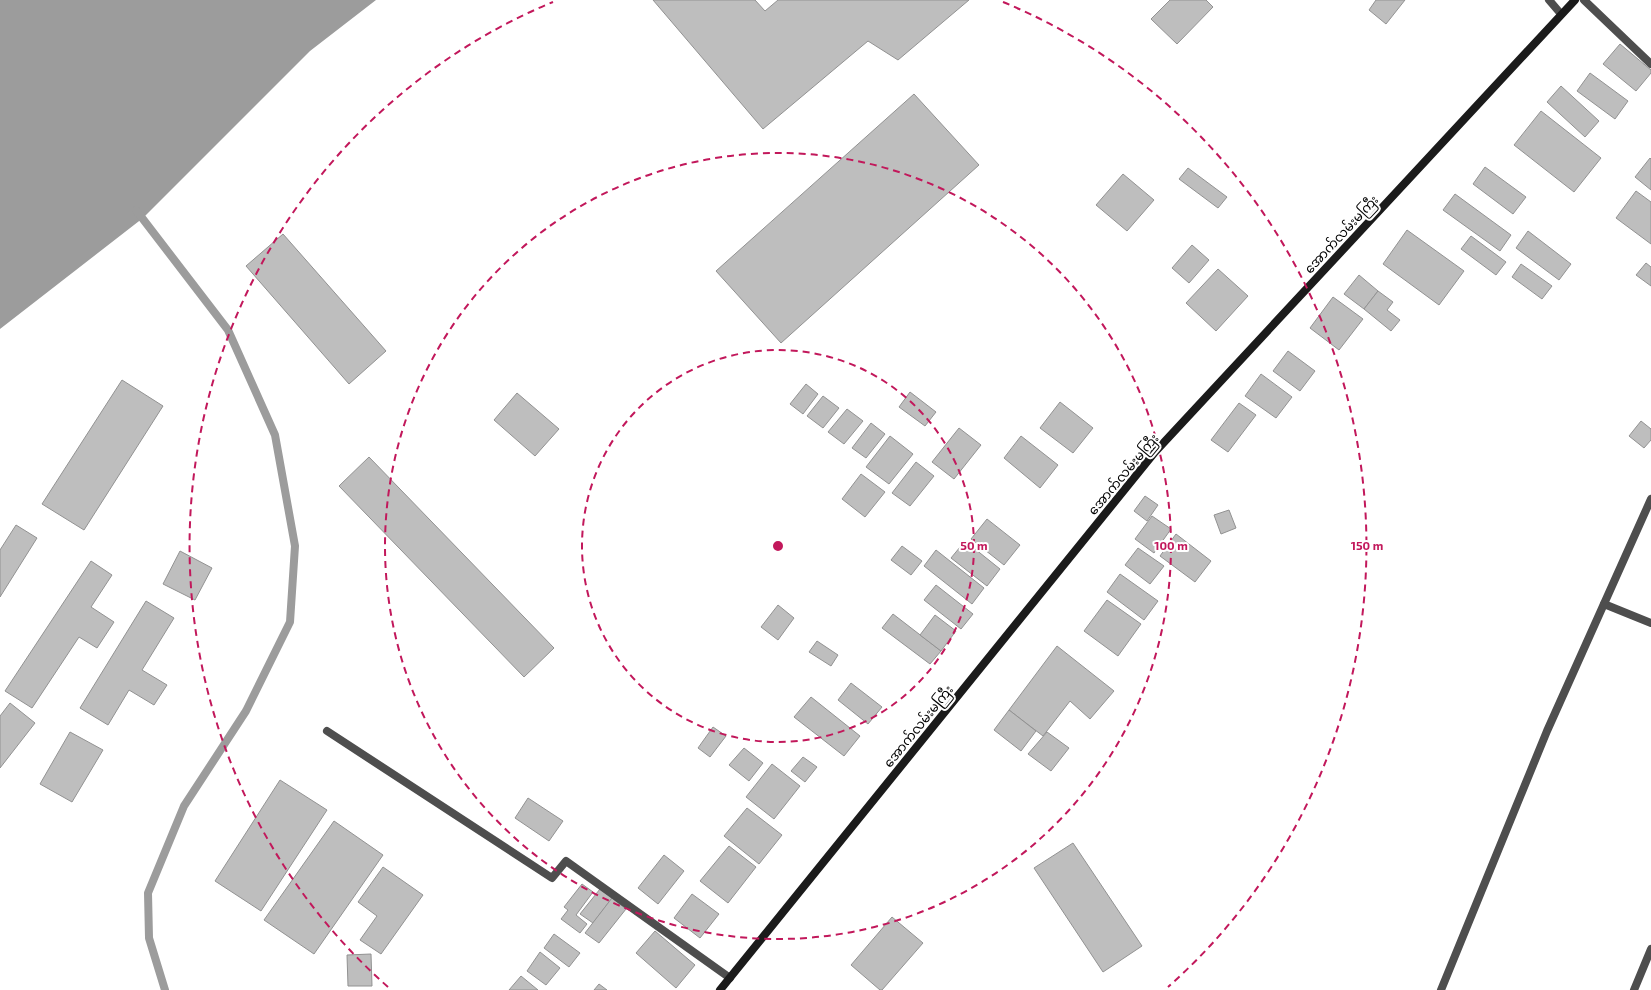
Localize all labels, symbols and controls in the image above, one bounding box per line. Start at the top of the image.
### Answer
street label: အောက်လမ်းမကြီး [1301,192,1384,279]
street label: အောက်လမ်းမကြီး [1084,430,1164,520]
text: 50 m [960,538,988,552]
text: 100 m [1154,538,1188,552]
text: 150 m [1351,538,1383,552]
centre of rings [771,539,785,553]
street label: အောက်လမ်းမကြီး [880,682,958,772]

